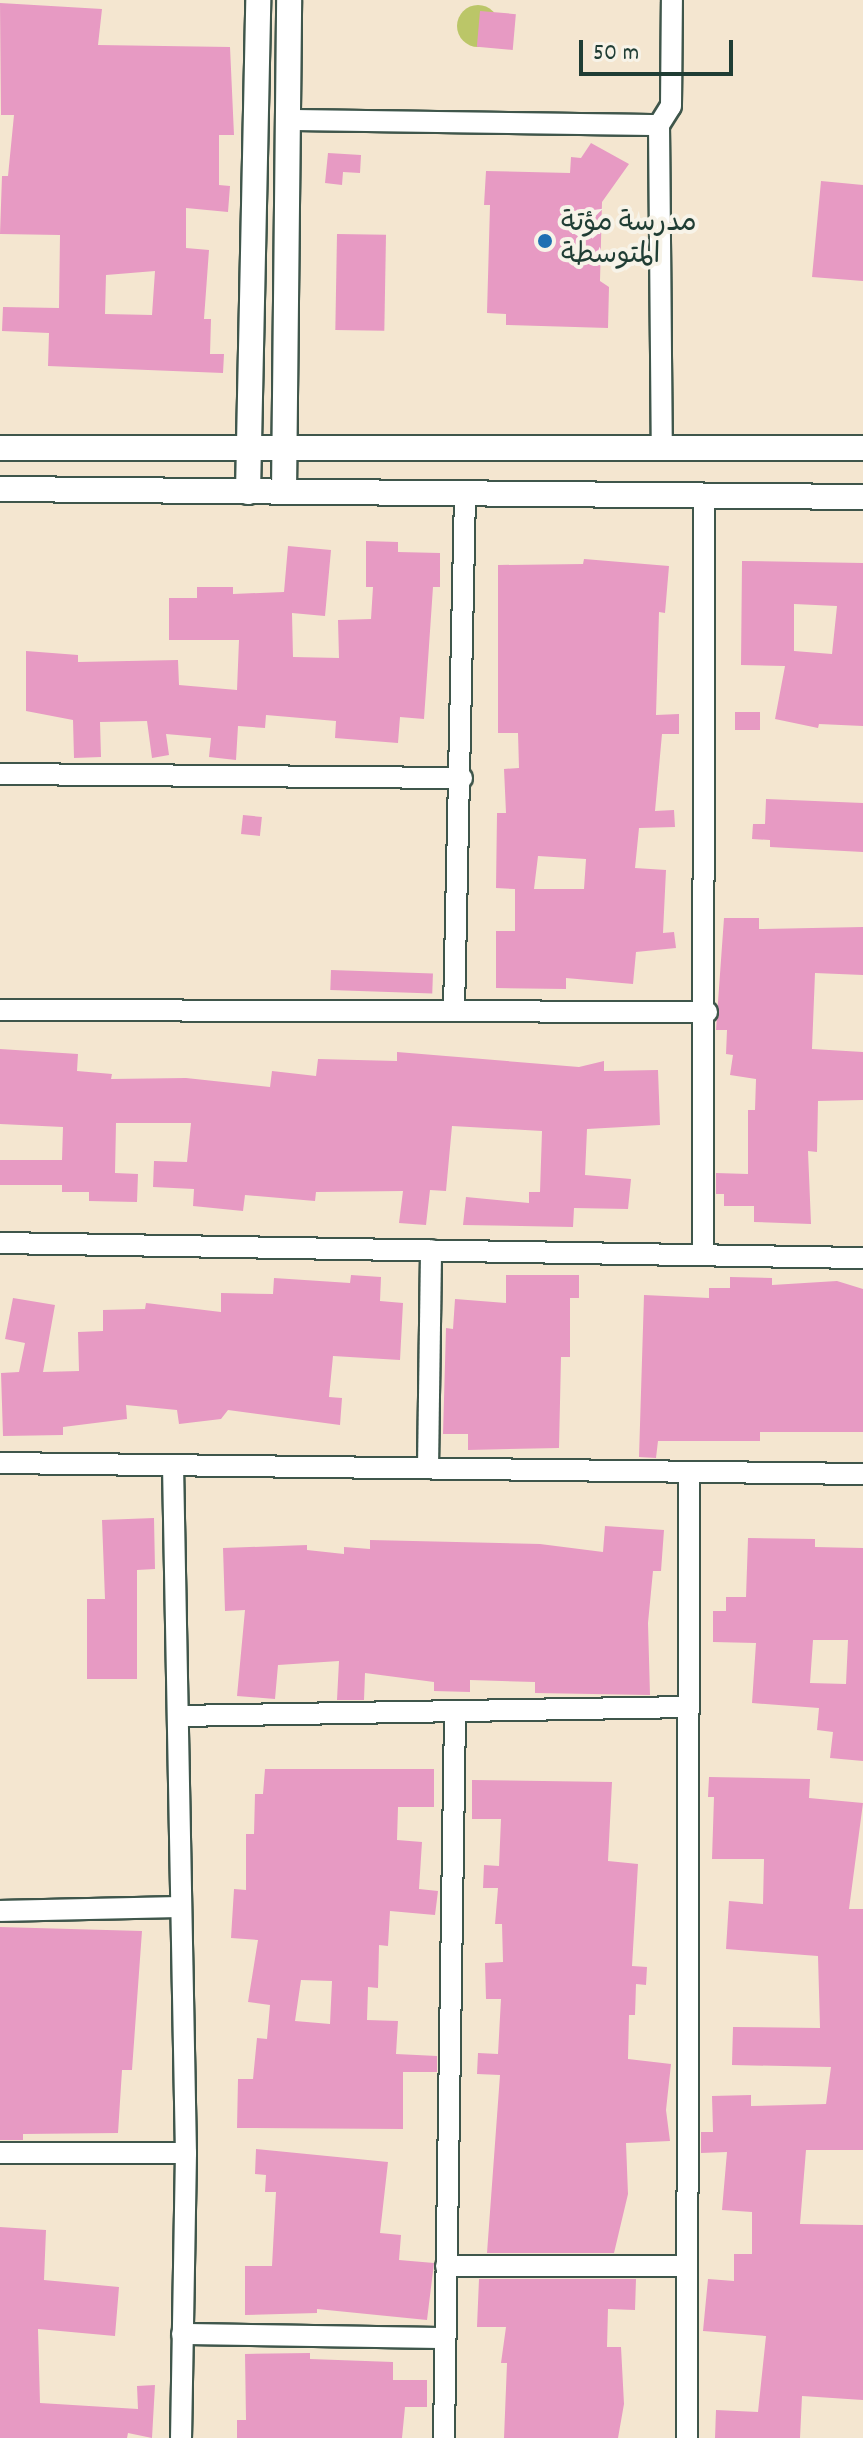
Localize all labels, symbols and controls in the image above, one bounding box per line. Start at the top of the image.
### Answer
scale bar [583,24,737,74]
text: 50 m [593,37,639,71]
place label: مدرسة مؤتة المتوسطة [561,208,697,274]
marker: مدرسة مؤتة المتوسطة [536,232,554,250]

